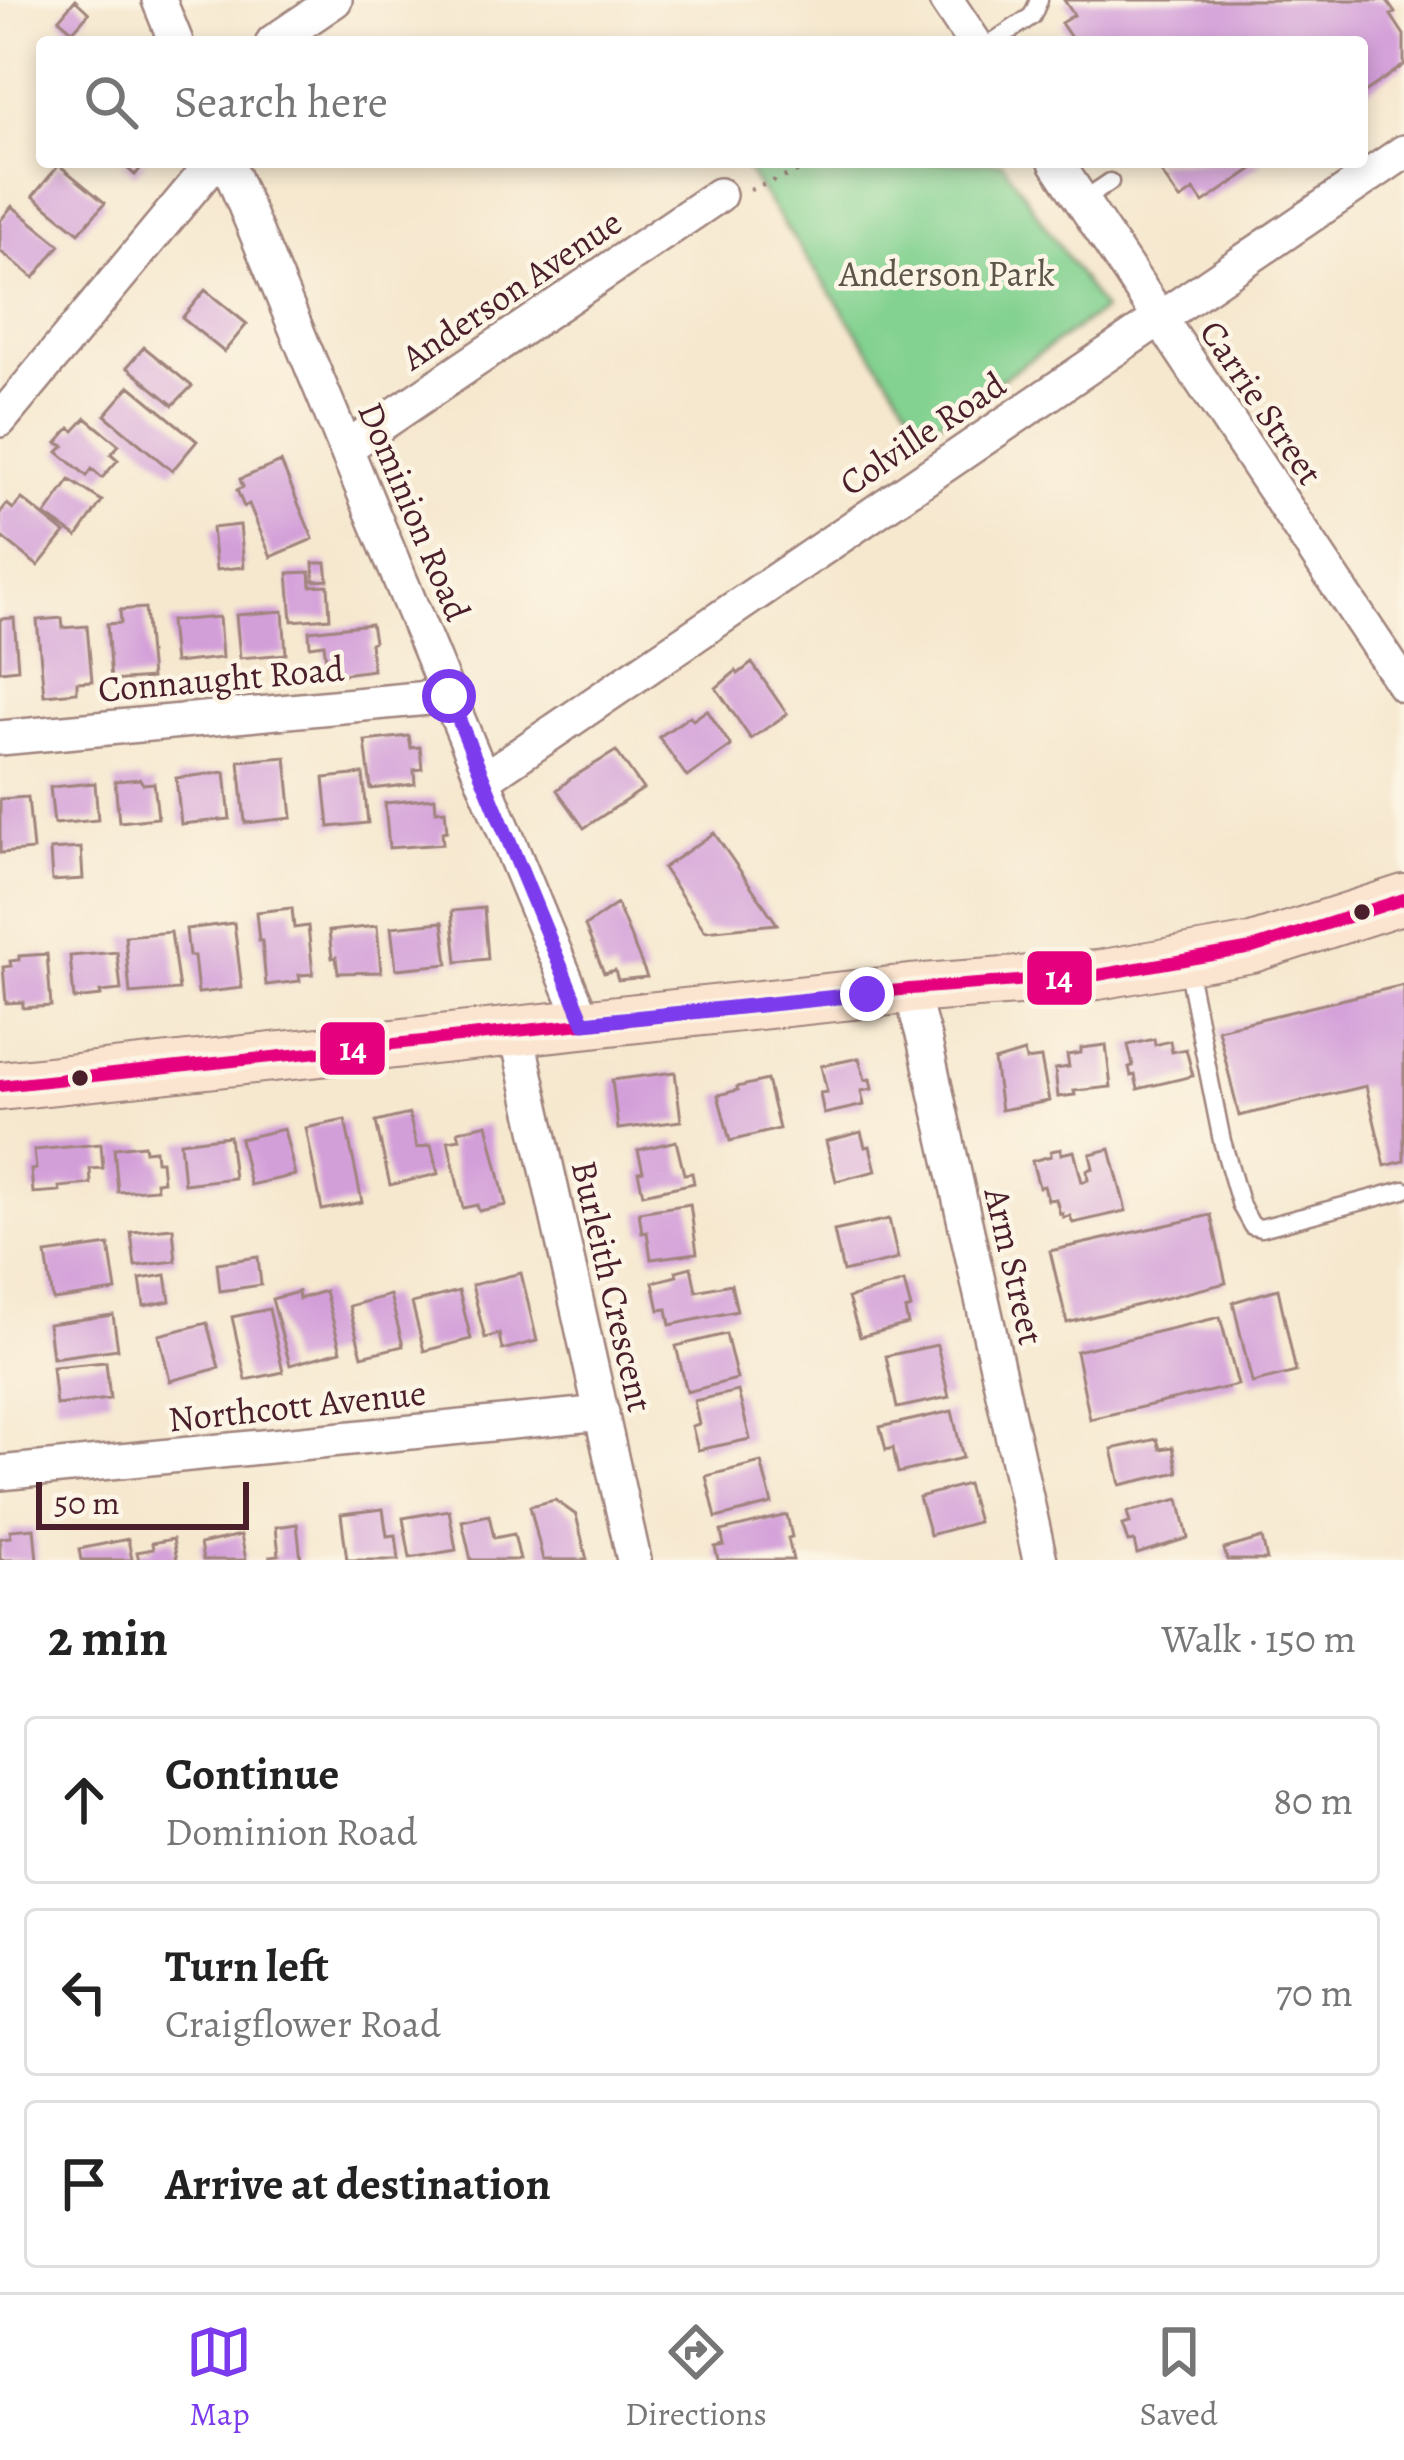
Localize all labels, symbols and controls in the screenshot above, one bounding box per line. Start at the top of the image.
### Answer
search box [36,36,1368,168]
icon: search [78,69,144,135]
text: Search here [174,71,388,133]
street label: Anderson Avenue [391,198,631,382]
park label: Anderson Park [838,249,1055,298]
street label: Carrie Street [1188,310,1335,494]
street label: Colville Road [830,359,1015,507]
street label: Dominion Road [346,394,483,629]
street label: Connaught Road [96,643,347,714]
route start [422,669,476,723]
unlabelled marker [1351,901,1373,923]
line badge: 14 [1025,949,1094,1007]
text: 14 [1045,955,1073,1000]
route end [840,967,894,1021]
line badge: 14 [318,1020,387,1077]
text: 14 [339,1026,367,1071]
unlabelled marker [69,1067,91,1089]
street label: Burleith Crescent [560,1156,665,1417]
street label: Arm Street [972,1182,1056,1350]
street label: Northcott Avenue [166,1368,428,1443]
scale bar [36,1476,249,1529]
text: 50 m [54,1480,120,1525]
text: 2 min [48,1603,168,1673]
text: Walk · 150 m [1161,1612,1356,1665]
text: Continue [165,1743,339,1805]
icon: ahead [51,1767,117,1833]
text: 80 m [1273,1774,1353,1827]
text: Dominion Road [165,1805,417,1858]
text: Turn left [165,1935,329,1997]
icon: left [51,1959,117,2025]
text: 70 m [1276,1966,1353,2019]
text: Craigflower Road [165,1997,441,2050]
icon: arrive [51,2151,117,2217]
text: Arrive at destination [165,2153,551,2215]
tab: Map [186,2319,252,2436]
tab: Directions [625,2319,767,2436]
tab: Saved [1139,2319,1218,2436]

